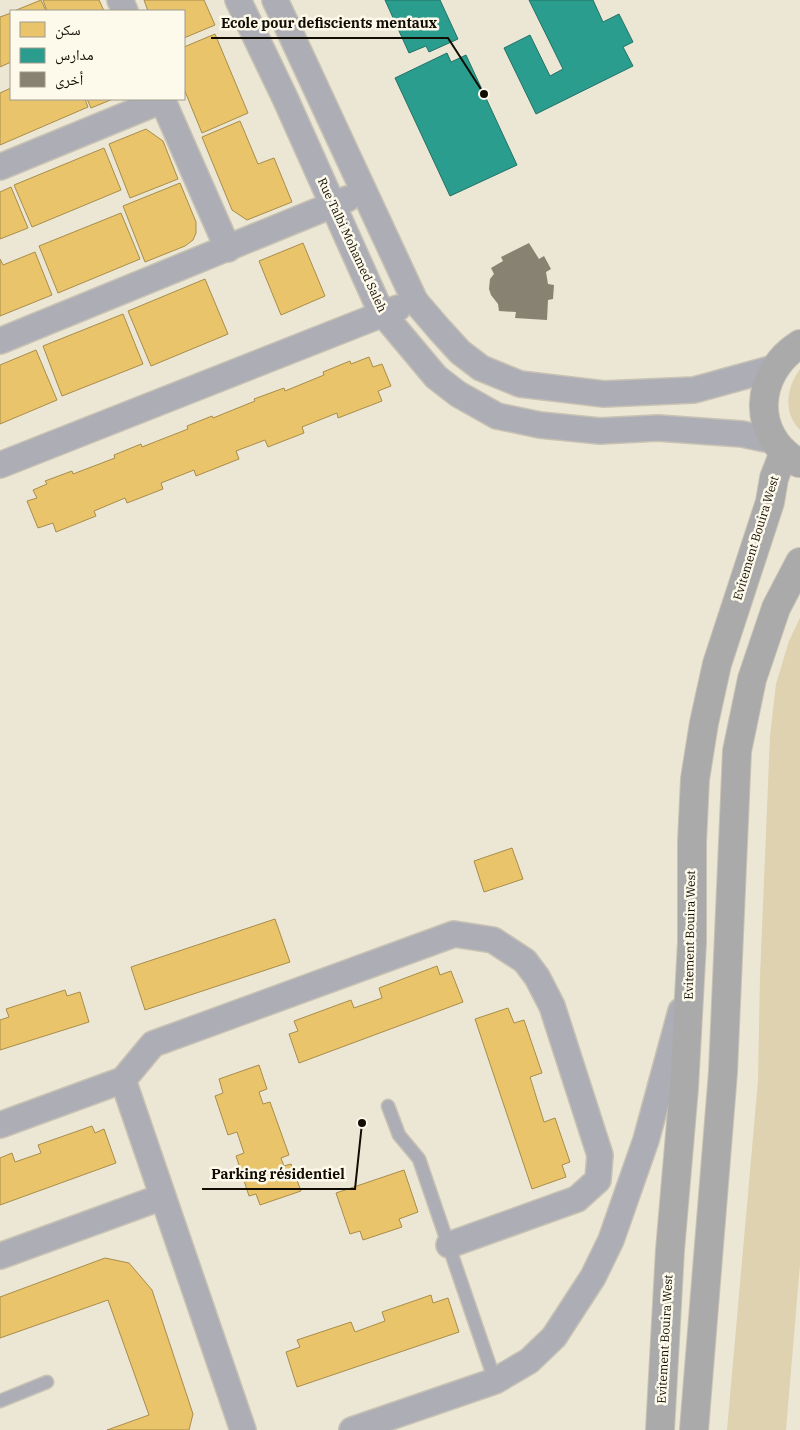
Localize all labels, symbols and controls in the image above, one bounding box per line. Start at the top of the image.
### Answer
callout: Ecole pour defiscients mentaux [211,9,448,38]
legend [10,10,185,100]
text: Ecole pour defiscients mentaux [221,14,438,32]
text: سكن [55,20,81,40]
text: مدارس [55,45,94,65]
text: أخرى [55,70,84,90]
street label: Rue Talbi Mohamed Saleh [315,175,390,315]
street label: Evitement Bouira West [729,474,782,602]
street label: Evitement Bouira West [681,870,698,1000]
callout: Parking résidentiel [202,1160,355,1189]
text: Parking résidentiel [211,1165,345,1183]
street label: Evitement Bouira West [654,1274,675,1404]

